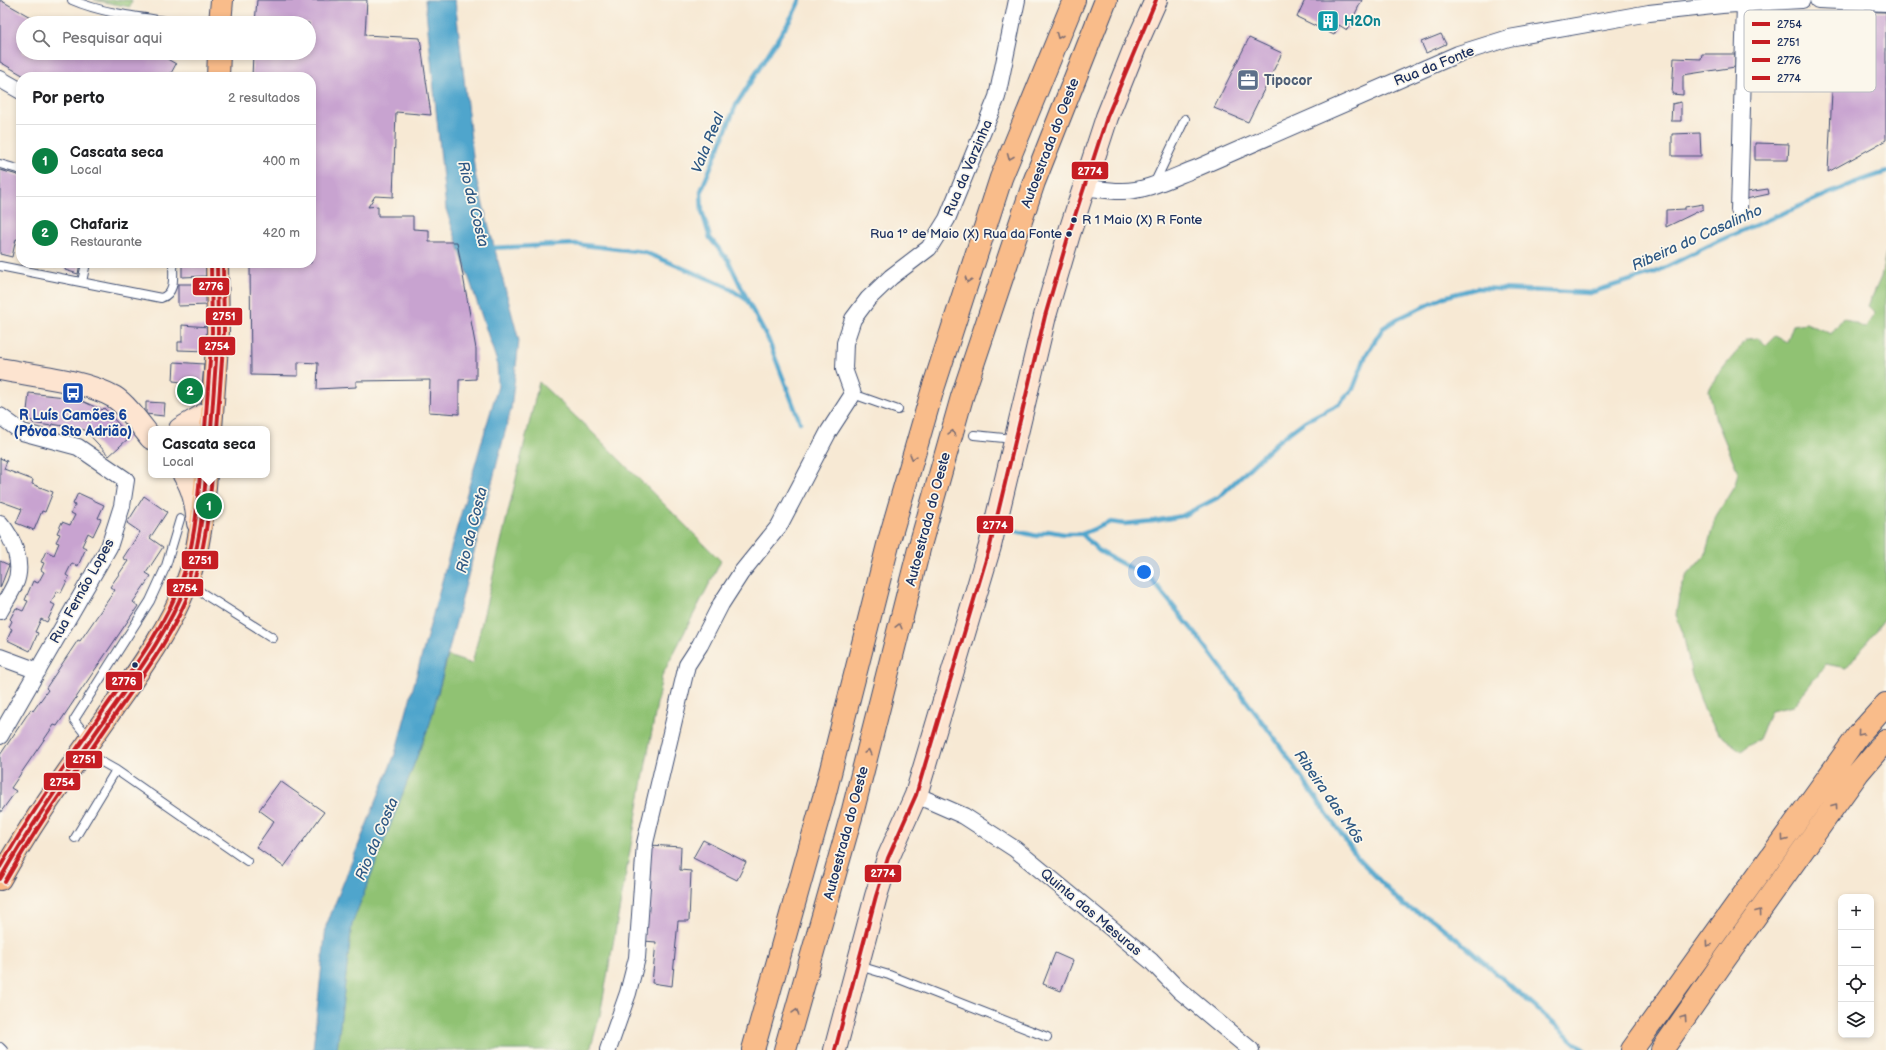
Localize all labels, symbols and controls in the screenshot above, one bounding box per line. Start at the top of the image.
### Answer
building icon: H2On [1315,8,1341,34]
legend [1744,10,1876,92]
place label: H2On [1344,13,1381,30]
search box [16,16,316,60]
text: 2754 [1777,18,1802,31]
icon: search [30,27,52,49]
text: Pesquisar aqui [62,29,162,48]
one-way arrow [1056,32,1064,40]
text: 2751 [1777,36,1799,49]
street label: Rua da Fonte [1391,42,1477,90]
text: 2776 [1777,54,1801,67]
office icon: Tipocor [1235,67,1261,93]
place label: Tipocor [1264,72,1313,89]
text: 2774 [1777,72,1801,85]
street label: Autoestrada do Oeste [1017,76,1083,210]
text: Por perto [32,88,105,108]
text: 2 resultados [228,90,300,106]
water label: Vala Real [687,109,729,176]
street label: Rua da Varzinha [940,117,996,219]
text: Cascata seca [70,143,164,162]
text: 1 [42,153,48,169]
text: 400 m [263,153,300,169]
one-way arrow [1007,153,1015,160]
water label: Rio da Costa [453,159,493,249]
line badge: 2774 [1071,161,1109,180]
text: Local [70,162,102,178]
text: 2774 [1078,165,1103,178]
water label: Ribeira do Casalinho [1629,201,1765,275]
place label: R 1 Maio (X) R Fonte [1082,212,1203,228]
text: Chafariz [70,215,128,234]
marker: R 1 Maio (X) R Fonte [1069,215,1079,225]
text: 2 [41,225,49,241]
text: 420 m [262,225,300,241]
place label: Rua 1º de Maio (X) Rua da Fonte [870,226,1062,242]
marker: Rua 1º de Maio (X) Rua da Fonte [1064,229,1074,239]
text: Restaurante [70,234,142,250]
one-way arrow [965,276,973,283]
line badge: 2776 [192,277,230,296]
text: 2776 [198,280,224,293]
line badge: 2751 [205,307,243,326]
text: 2751 [212,310,236,323]
line badge: 2754 [198,336,236,356]
text: 2754 [204,340,230,353]
pin: 2 [177,376,203,406]
bus stop icon: R Luís Camões 6 (Póvoa Sto Adrião) [60,380,86,406]
place label: R Luís Camões 6 (Póvoa Sto Adrião) [14,407,132,440]
popup [148,426,270,478]
one-way arrow [947,430,956,437]
text: Cascata seca [162,435,256,454]
street label: Autoestrada do Oeste [902,450,954,588]
text: Local [162,454,194,470]
one-way arrow [909,454,918,461]
water label: Rio da Costa [452,485,492,575]
pin: 1 [196,491,222,521]
line badge: 2774 [976,515,1014,534]
text: 2774 [983,519,1008,532]
street label: Rua Fernão Lopes [46,536,118,646]
line badge: 2751 [181,550,219,570]
text: 2751 [188,554,212,567]
your location [1134,562,1154,582]
line badge: 2754 [166,578,204,597]
text: 2754 [172,582,198,595]
one-way arrow [895,623,903,629]
unlabelled marker [130,660,140,670]
line badge: 2776 [105,671,143,691]
text: 2776 [111,675,137,688]
one-way arrow [1858,729,1865,736]
water label: Ribeira das Mós [1290,746,1369,848]
one-way arrow [863,749,871,755]
line badge: 2751 [65,750,103,769]
text: 2751 [72,753,96,766]
street label: Autoestrada do Oeste [820,764,872,902]
line badge: 2754 [43,772,81,791]
text: 2754 [49,776,75,789]
water label: Rio da Costa [351,795,403,883]
one-way arrow [1830,803,1838,810]
one-way arrow [1782,834,1789,841]
line badge: 2774 [864,864,902,883]
street label: Quinta das Mesuras [1037,865,1145,959]
text: 2774 [871,867,896,880]
map controls [1838,894,1874,1038]
button: + [1838,894,1874,930]
one-way arrow [1754,909,1761,916]
button: − [1838,930,1874,966]
one-way arrow [1706,940,1713,947]
button: locate [1838,966,1874,1002]
button: layers [1838,1002,1874,1038]
one-way arrow [791,1009,800,1016]
one-way arrow [1679,1015,1687,1022]

